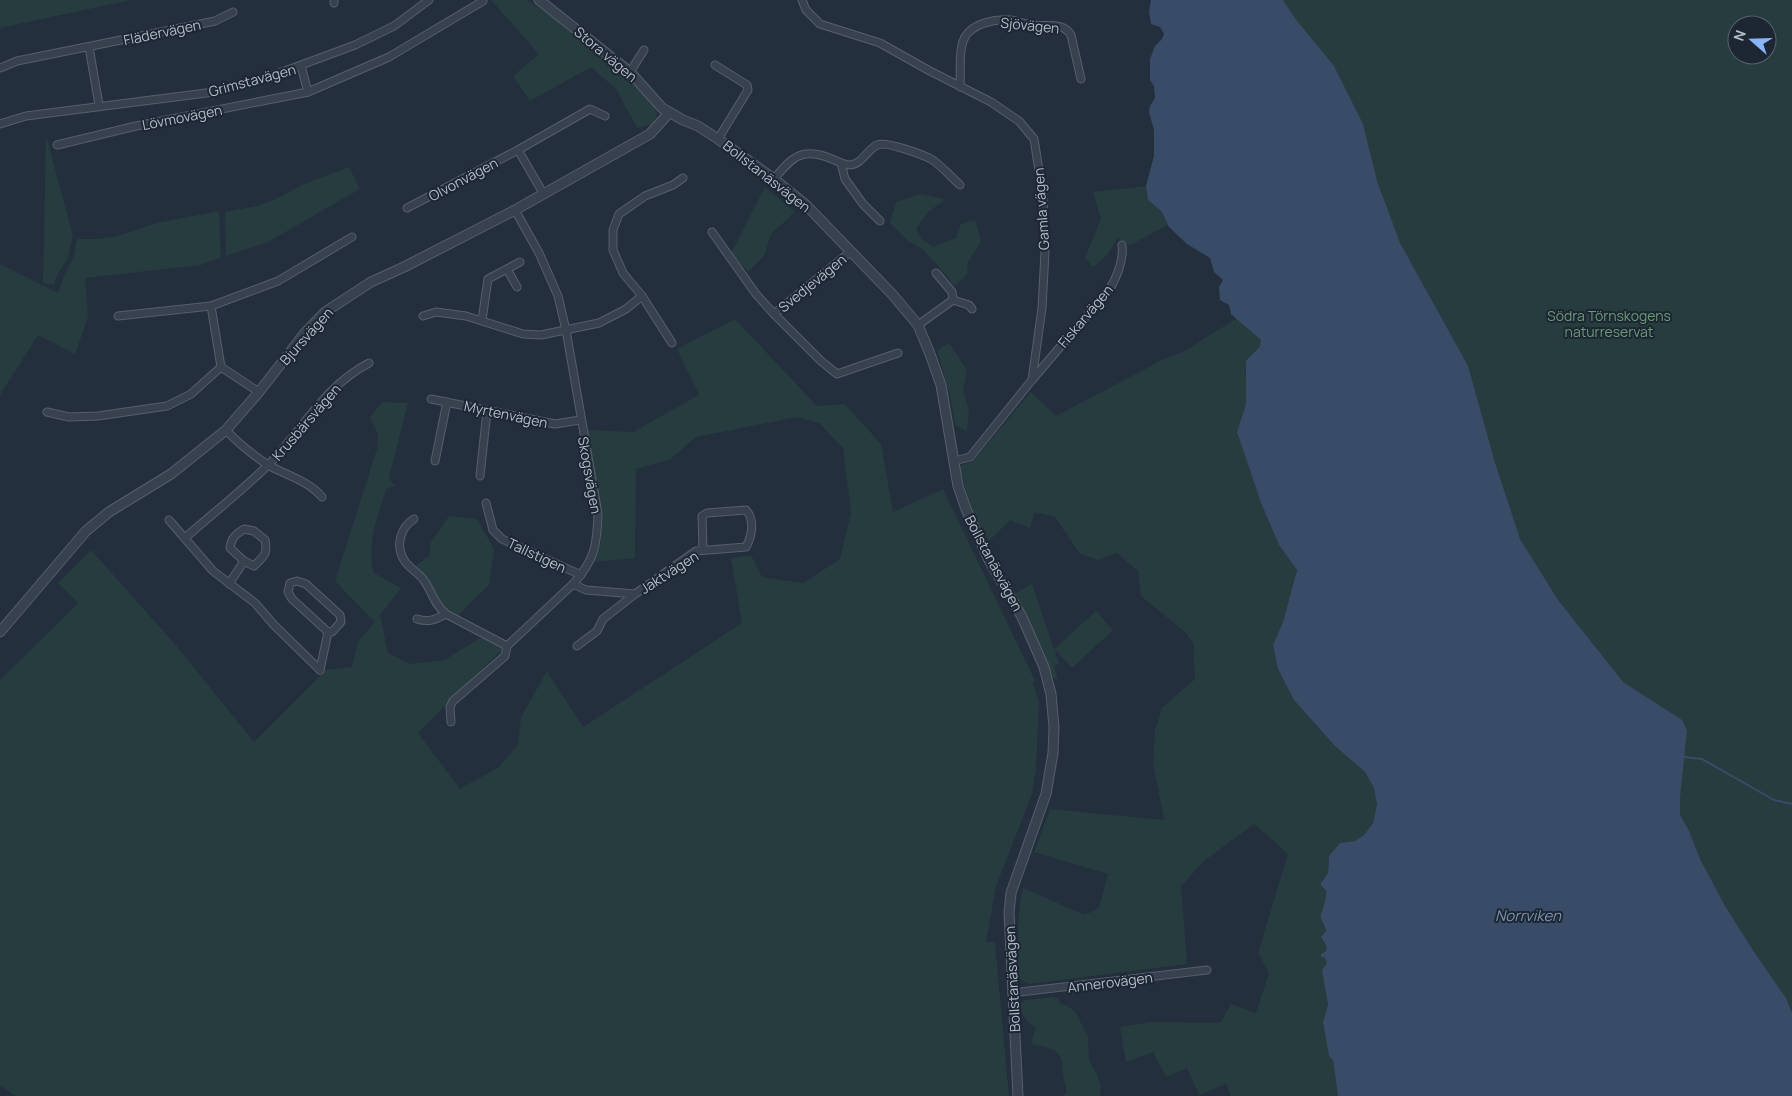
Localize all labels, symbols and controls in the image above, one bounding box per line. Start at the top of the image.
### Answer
street label: Sjövägen [1000,12,1060,38]
street label: Flädervägen [122,15,202,49]
north arrow [1727,15,1777,65]
street label: Stora vägen [571,22,641,86]
text: N [1729,27,1750,43]
street label: Grimstavägen [206,59,298,101]
street label: Lövmovägen [140,100,224,134]
street label: Bollstanäsvägen [719,136,815,216]
street label: Olvonvägen [425,153,501,205]
street label: Gamla vägen [1029,167,1053,251]
street label: Svedjevägen [774,250,850,316]
street label: Fiskarvägen [1053,281,1117,351]
street label: Bjursvägen [275,303,337,369]
park label: Södra Törnskogens naturreservat [1547,306,1671,341]
street label: Krusbärsvägen [267,380,345,464]
street label: Myrtenvägen [463,396,549,432]
street label: Skogsvägen [574,435,606,515]
street label: Bollstanäsvägen [961,512,1027,614]
street label: Tallstigen [505,533,569,577]
street label: Jaktvägen [636,546,702,598]
water label: Norrviken [1495,905,1562,926]
street label: Bollstanäsvägen [1000,925,1024,1033]
street label: Annerovägen [1066,967,1154,997]

